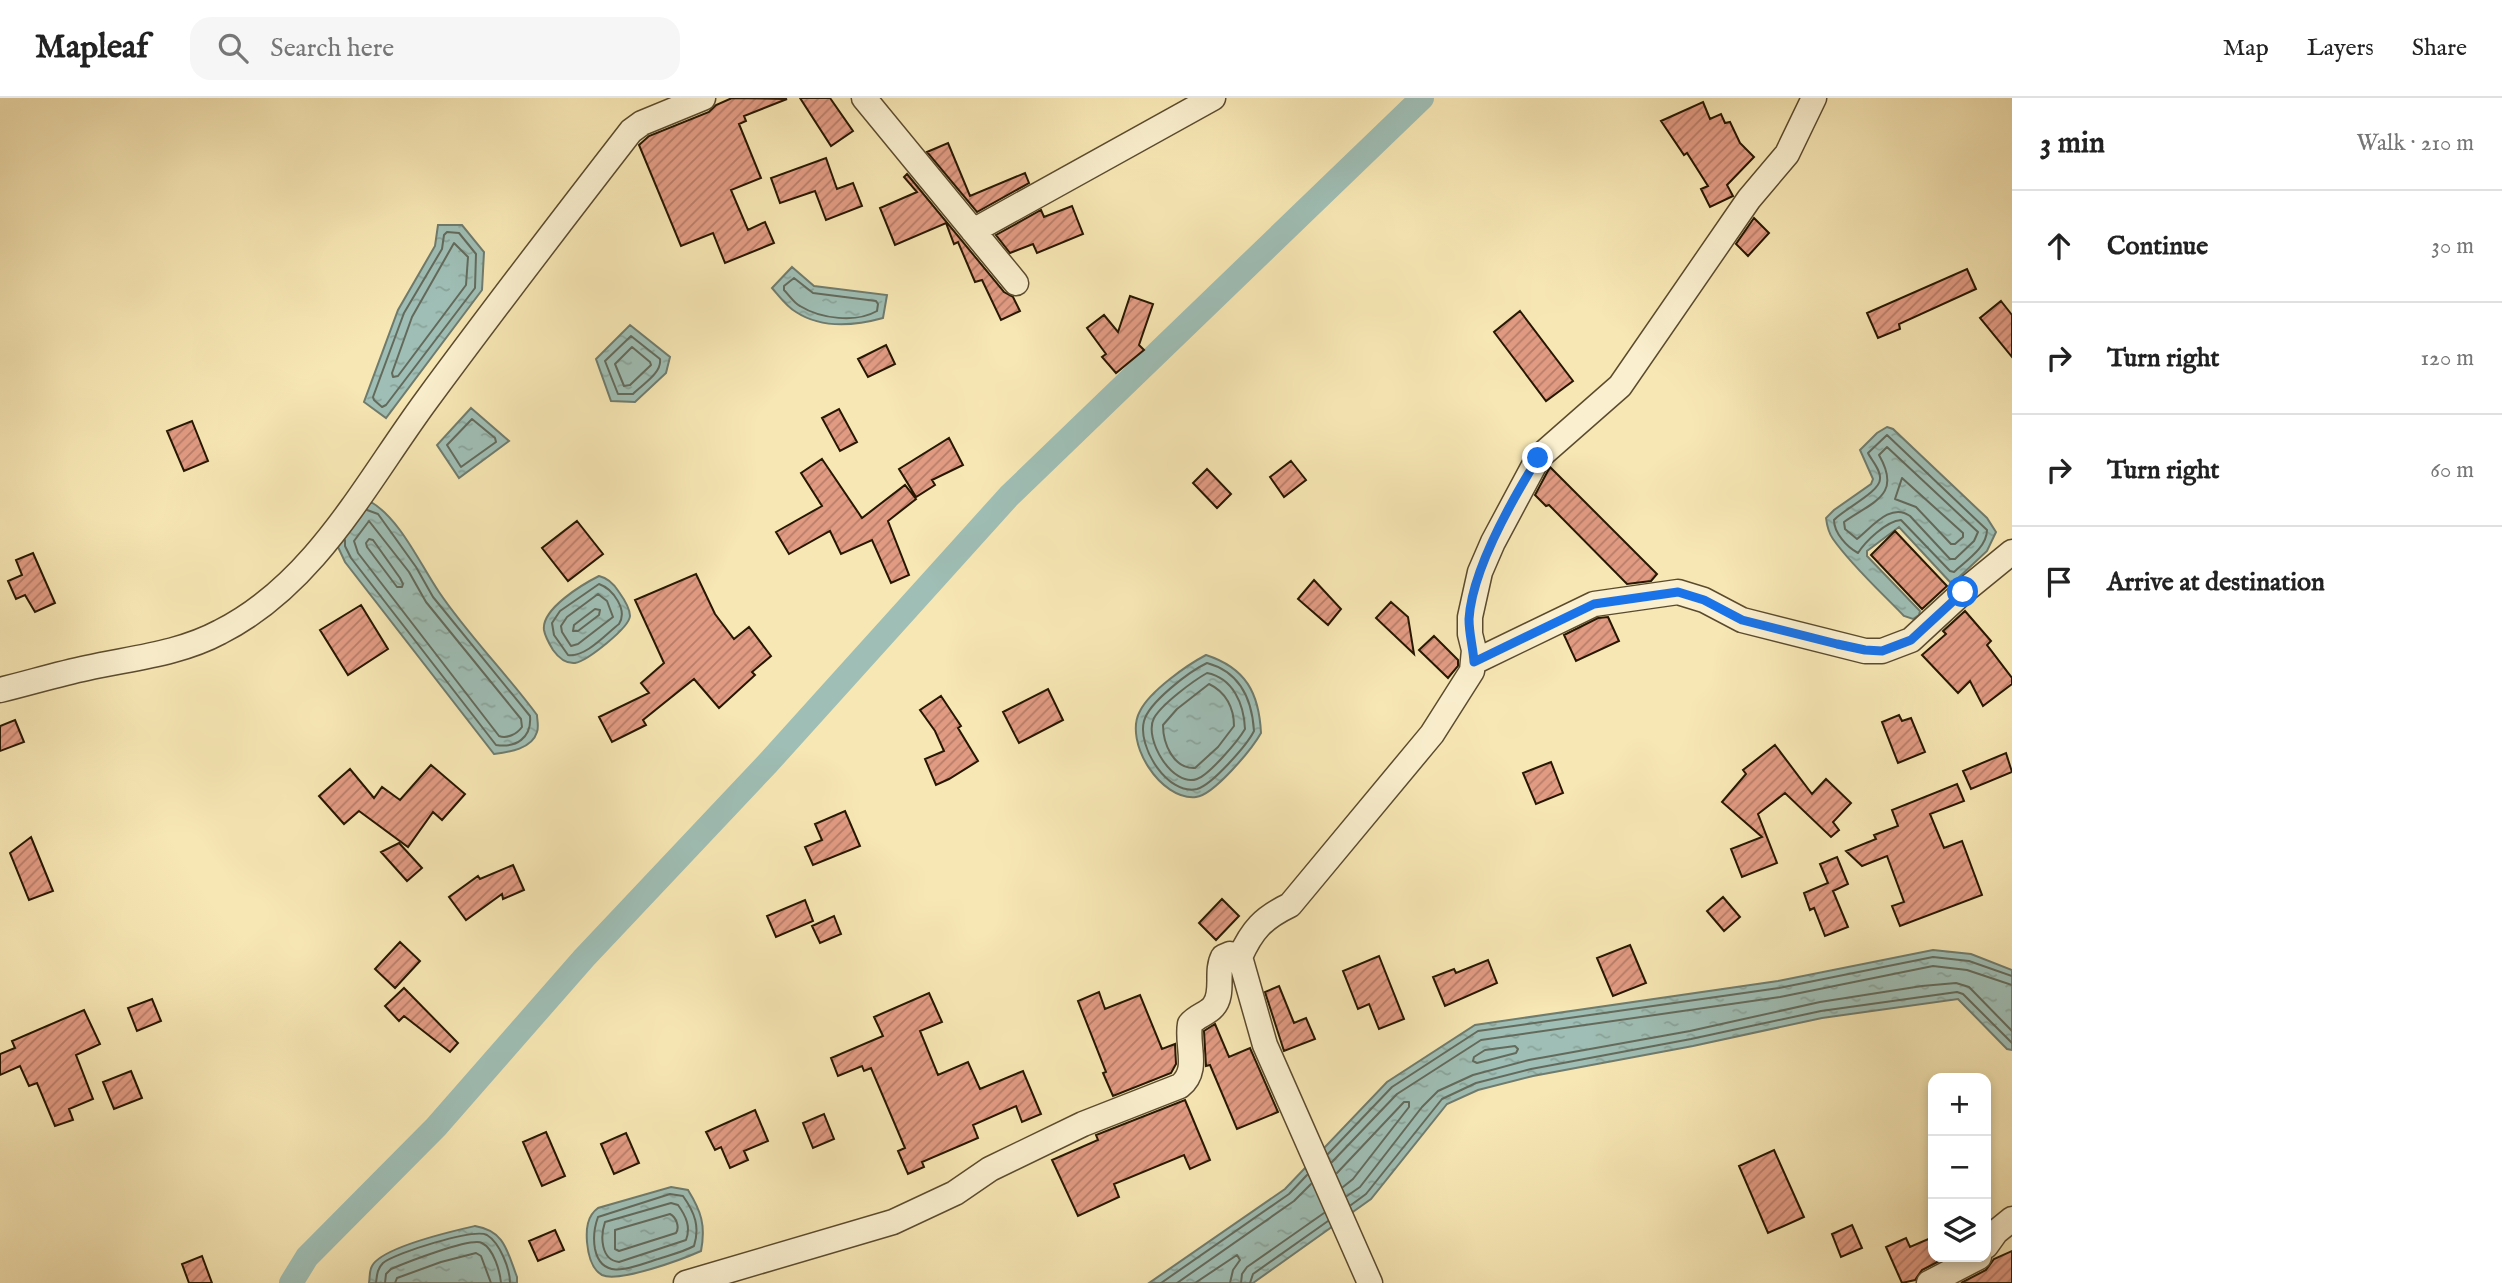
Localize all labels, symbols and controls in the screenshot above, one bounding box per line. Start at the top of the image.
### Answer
search box [190,17,680,80]
text: Mapleaf [35,27,148,69]
icon: search [214,29,252,67]
text: Search here [270,32,394,65]
text: Map [2223,33,2269,64]
text: Layers [2307,33,2374,64]
text: Share [2412,33,2467,64]
text: 3 min [2040,125,2105,163]
text: Walk · 210 m [2357,129,2474,158]
icon: ahead [2040,227,2078,265]
text: Continue [2107,230,2208,263]
text: 30 m [2431,232,2474,261]
icon: right [2040,339,2078,377]
text: Turn right [2107,342,2220,375]
text: 120 m [2421,344,2474,373]
route end [1522,442,1553,473]
icon: right [2040,451,2078,489]
text: Turn right [2107,454,2220,487]
text: 60 m [2430,456,2474,485]
icon: arrive [2040,563,2078,601]
text: Arrive at destination [2107,566,2325,599]
route start [1947,576,1978,607]
map controls [1928,1073,1991,1262]
button: + [1928,1073,1991,1136]
button: − [1928,1136,1991,1199]
button: layers [1928,1199,1991,1262]

